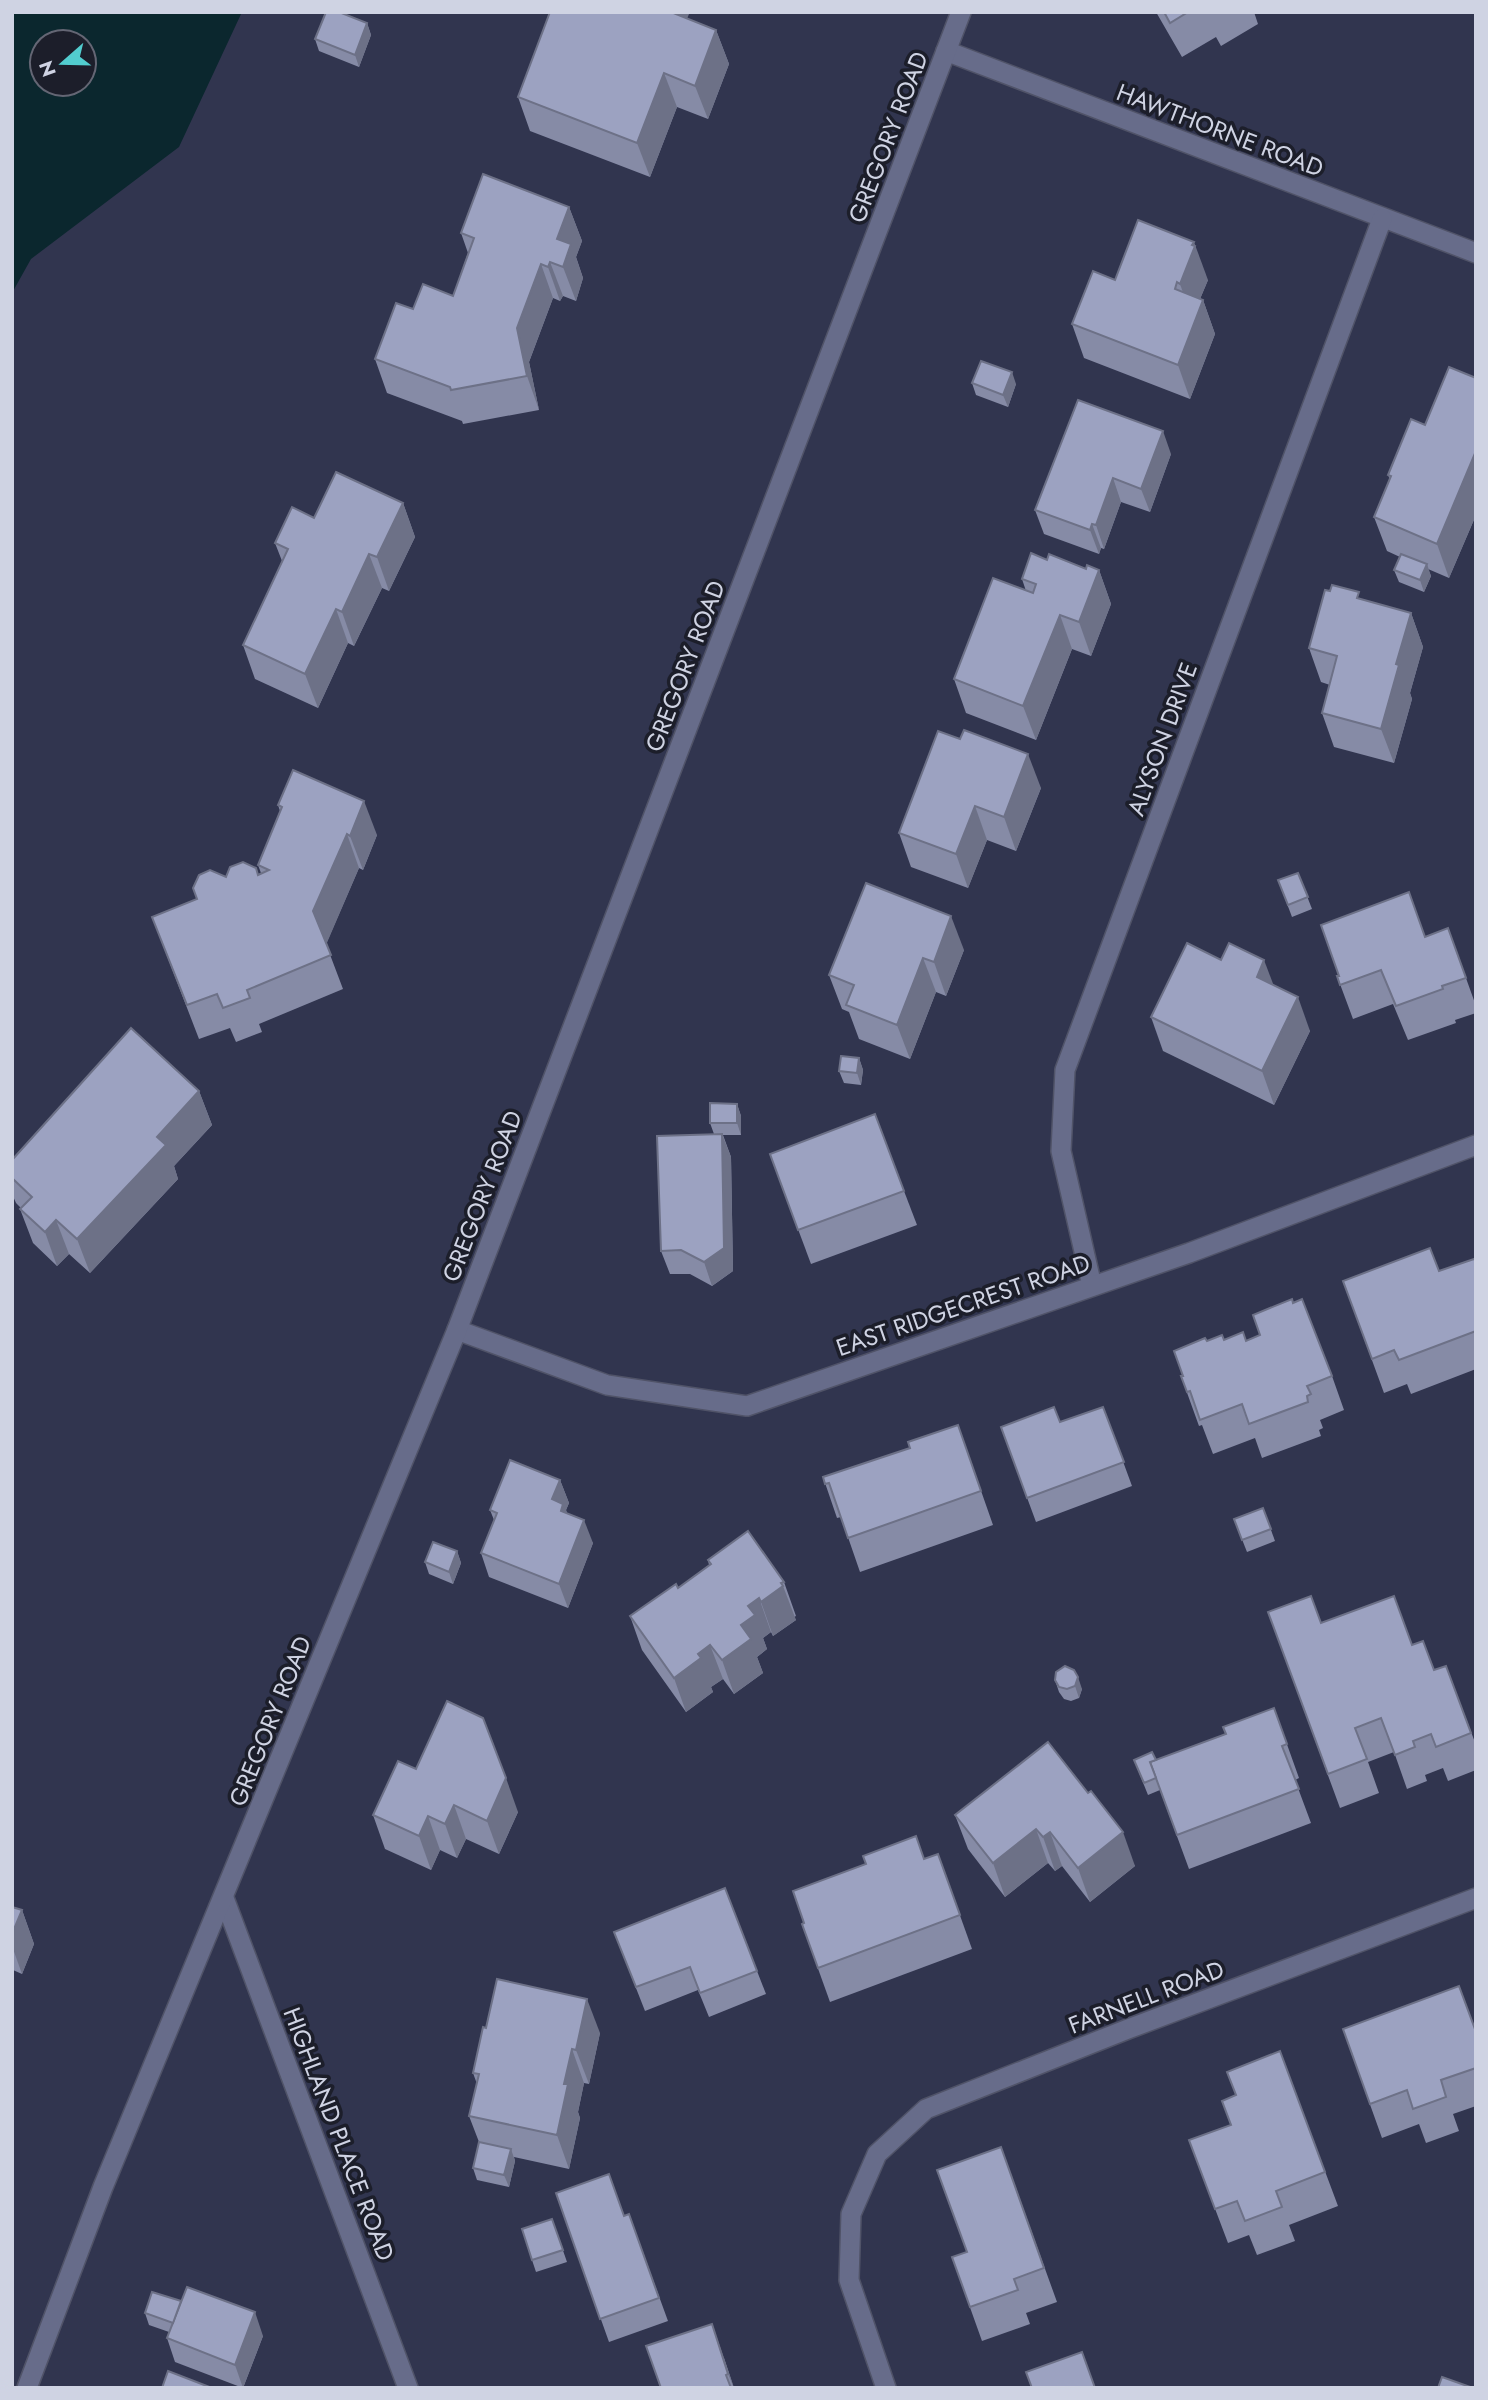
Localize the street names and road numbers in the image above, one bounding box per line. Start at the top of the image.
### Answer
street label: GREGORY ROAD [839,46,937,228]
street label: HAWTHORNE ROAD [1112,74,1328,186]
street label: GREGORY ROAD [636,575,734,757]
street label: ALYSON DRIVE [1118,657,1206,821]
street label: GREGORY ROAD [433,1105,531,1287]
street label: EAST RIDGECREST ROAD [831,1245,1095,1365]
street label: GREGORY ROAD [220,1631,320,1811]
street label: FARNELL ROAD [1063,1951,1229,2043]
street label: HIGHLAND PLACE ROAD [275,2002,403,2266]

